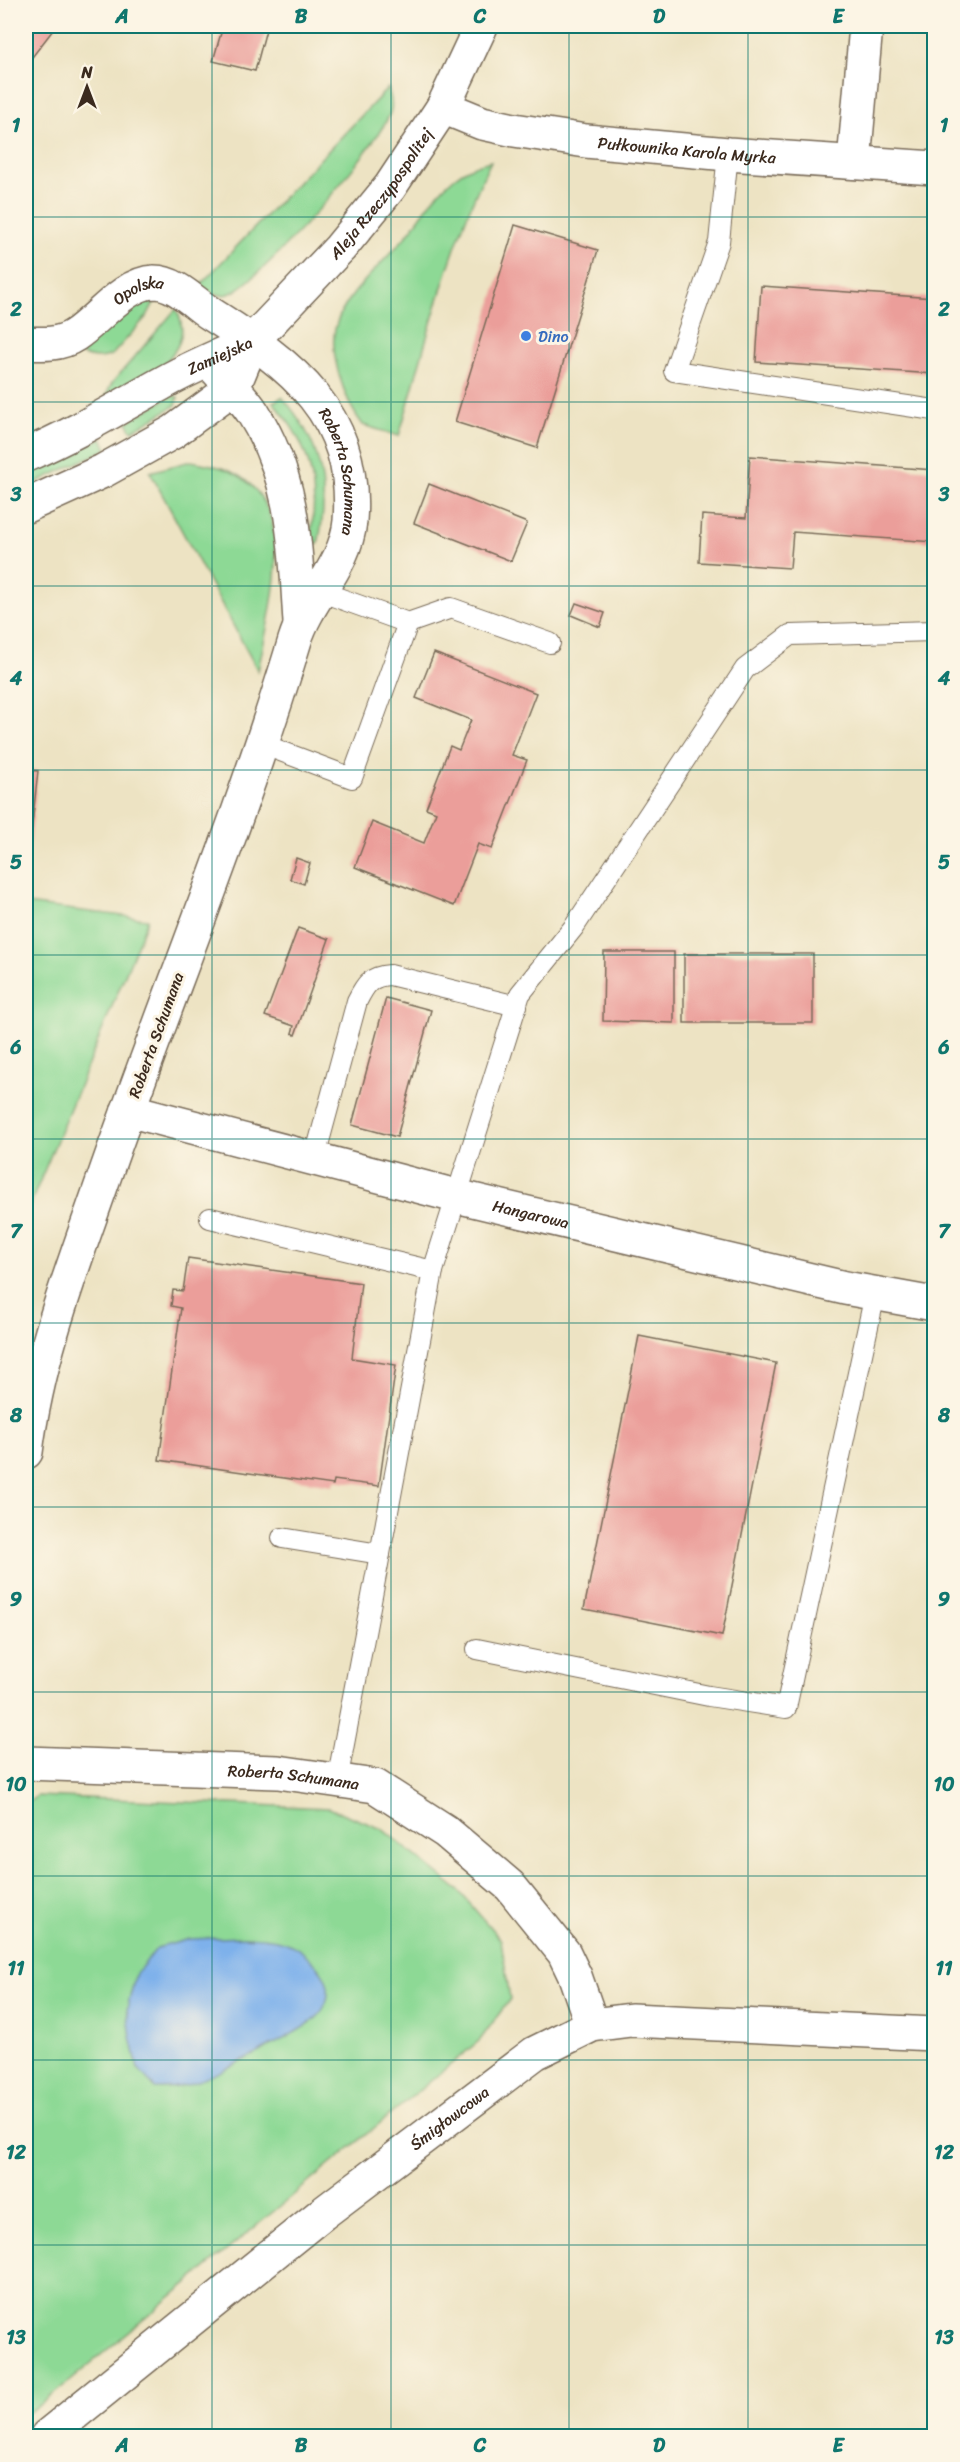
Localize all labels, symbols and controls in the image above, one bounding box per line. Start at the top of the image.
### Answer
text: A [114,0,129,34]
text: B [295,0,308,34]
text: C [473,0,487,34]
text: D [653,0,666,34]
text: E [832,0,845,34]
north arrow [57,57,117,117]
text: N [80,58,93,87]
text: 1 [12,108,21,143]
text: 1 [940,108,949,143]
street label: Aleja Rzeczypospolitej [321,120,441,267]
street label: Pułkownika Karola Myrka [597,128,778,172]
street label: Opolska [106,267,167,312]
text: 2 [9,292,22,327]
text: 2 [937,292,950,327]
place label: Dino [538,322,569,351]
street label: Zamiejska [182,328,257,383]
marker: Dino [519,329,533,343]
street label: Roberta Schumana [311,401,365,539]
text: 3 [10,477,22,512]
text: 3 [938,477,950,512]
text: 4 [9,661,23,696]
text: 4 [937,661,951,696]
text: 5 [10,845,22,880]
text: 5 [938,845,950,880]
street label: Roberta Schumana [120,968,192,1102]
text: 6 [9,1030,22,1065]
text: 6 [937,1030,950,1065]
street label: Hangarowa [490,1191,572,1237]
text: 7 [10,1214,23,1249]
text: 7 [938,1214,951,1249]
text: 8 [9,1398,23,1433]
text: 8 [937,1398,951,1433]
text: 9 [10,1582,22,1617]
text: 9 [938,1582,950,1617]
street label: Roberta Schumana [227,1756,361,1798]
text: 10 [5,1767,27,1802]
text: 10 [933,1767,955,1802]
text: 11 [7,1951,25,1986]
text: 11 [935,1951,953,1986]
street label: Śmigłowcowa [403,2078,496,2158]
text: 12 [6,2135,27,2170]
text: 12 [934,2135,955,2170]
text: 13 [6,2320,26,2355]
text: 13 [934,2320,954,2355]
text: A [114,2428,129,2462]
text: B [295,2428,308,2462]
text: C [473,2428,487,2462]
text: D [653,2428,666,2462]
text: E [832,2428,845,2462]

